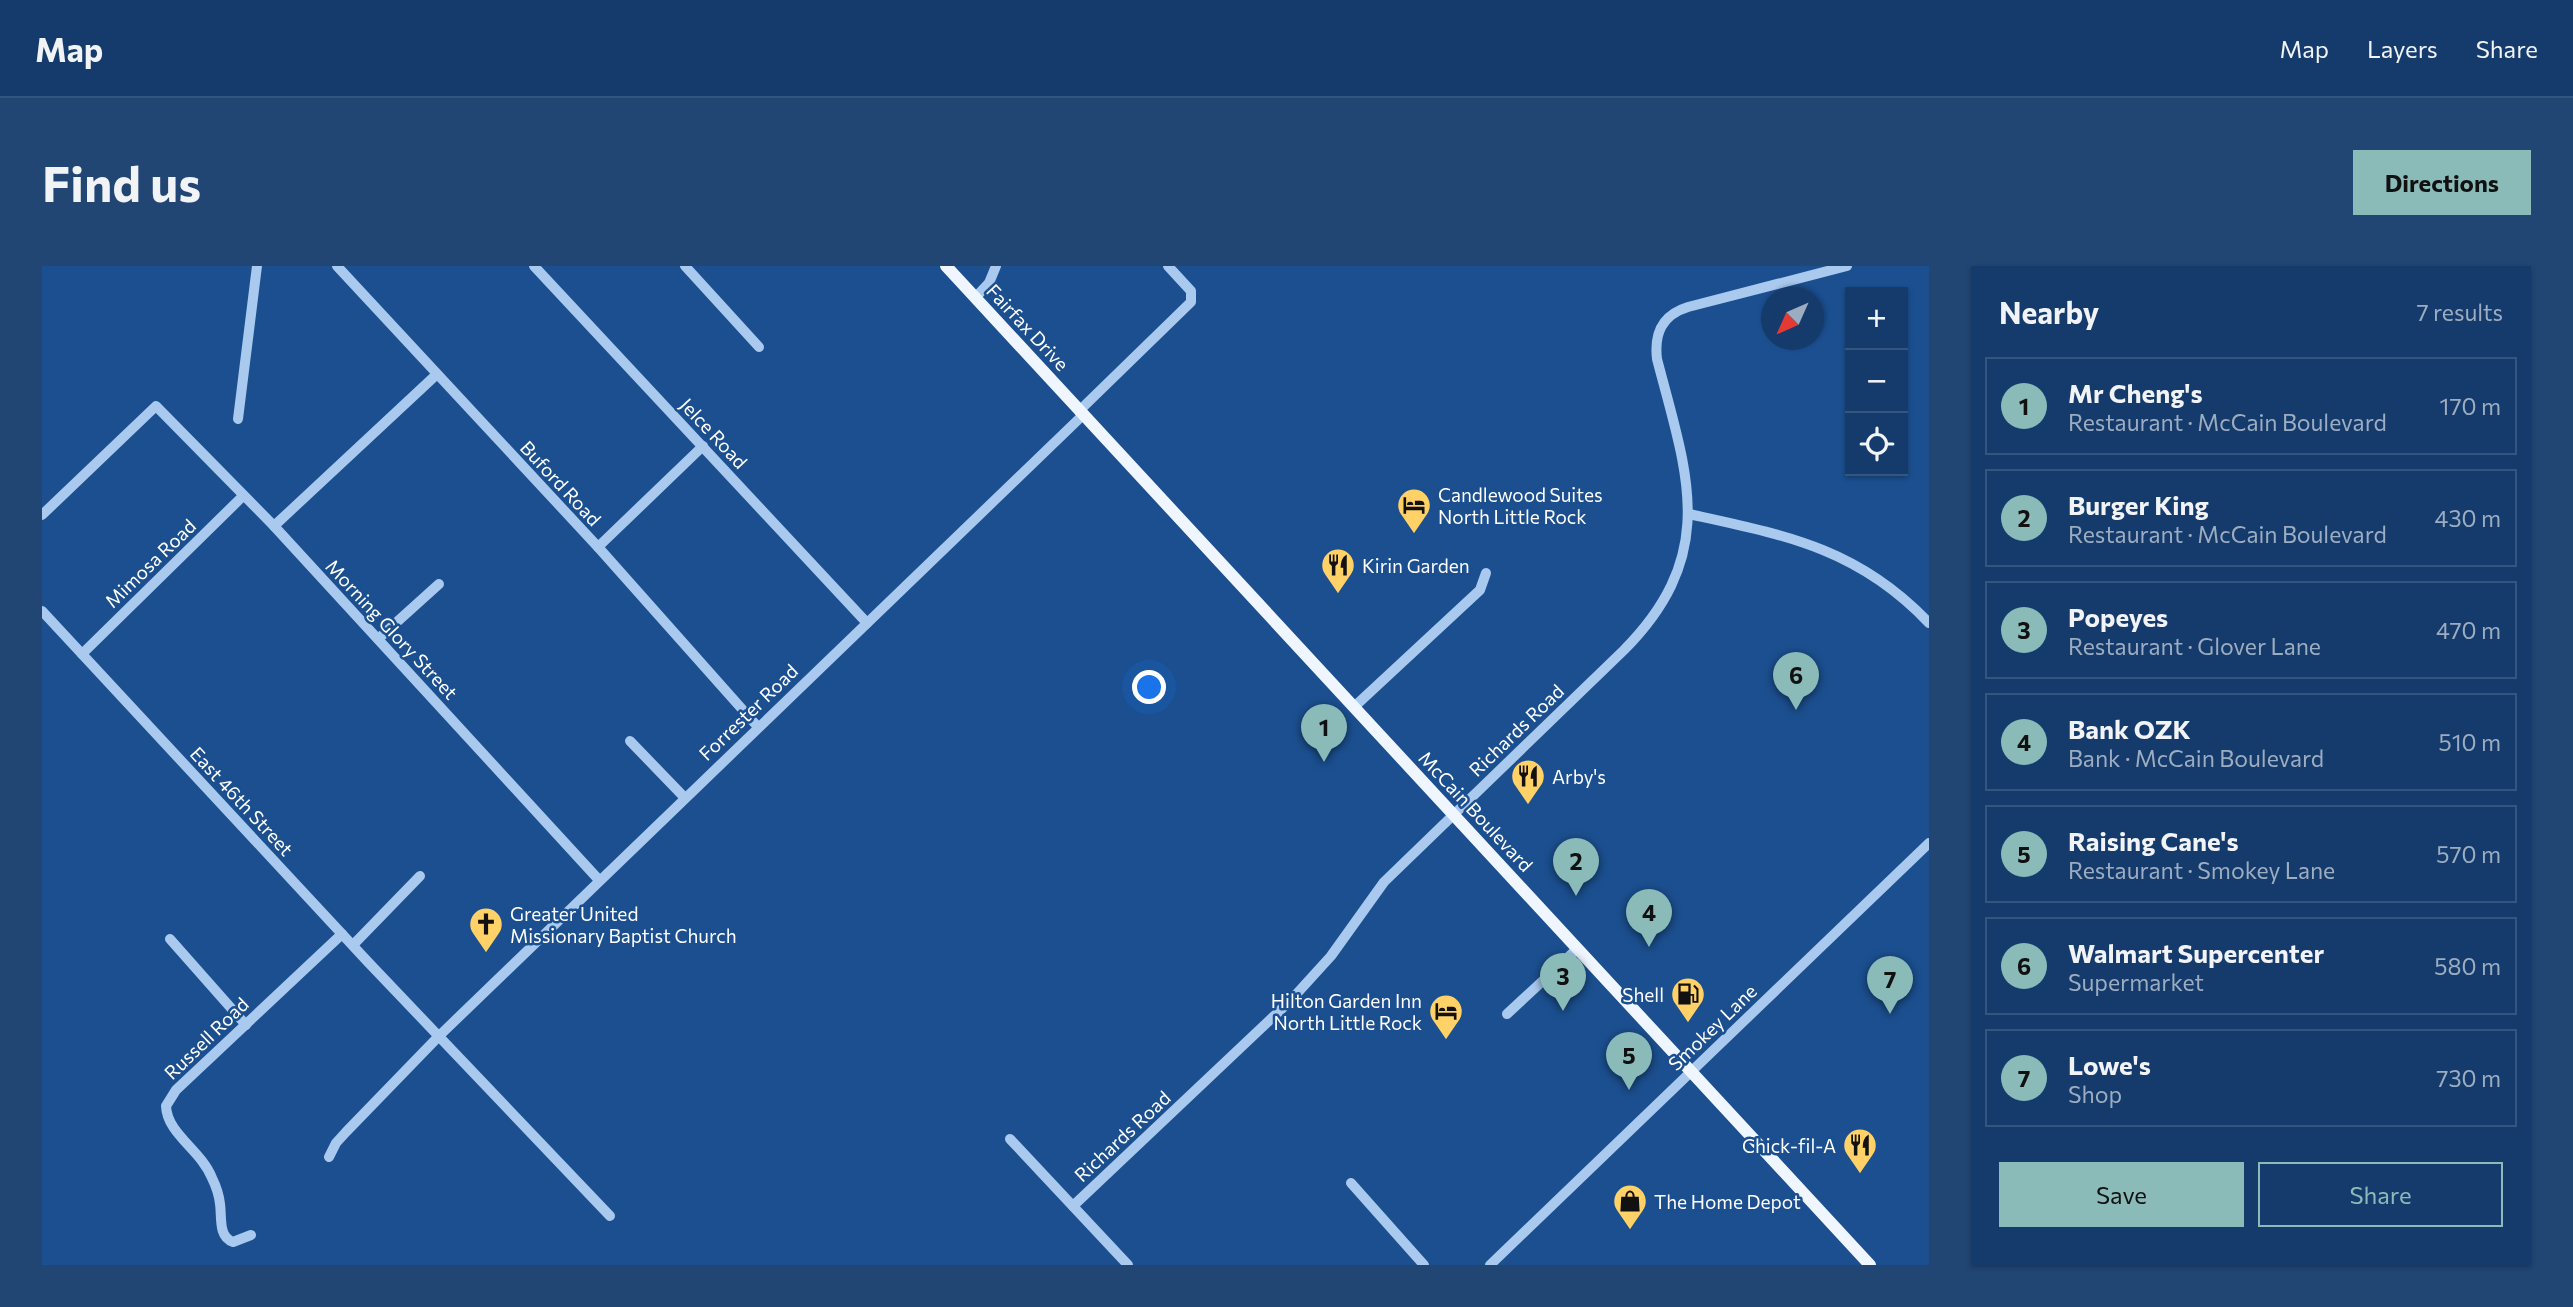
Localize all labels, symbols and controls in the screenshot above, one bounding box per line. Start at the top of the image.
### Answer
text: Map [35,28,103,69]
text: Map [2280,34,2329,63]
text: Layers [2367,34,2438,63]
text: Share [2476,34,2538,63]
button: Directions [2353,150,2531,215]
text: Find us [42,152,201,212]
street label: Fairfax Drive [982,279,1074,375]
north arrow [1761,287,1824,350]
map controls [1845,287,1908,476]
button: + [1845,287,1908,350]
text: Nearby [1999,293,2099,330]
text: 7 results [2416,298,2503,326]
button: − [1845,350,1908,413]
text: Mr Cheng's [2068,377,2203,408]
text: 1 [2019,392,2029,420]
text: 170 m [2440,392,2501,420]
street label: Jelce Road [676,393,752,473]
text: Restaurant · McCain Boulevard [2068,408,2387,436]
button: locate [1845,413,1908,476]
street label: Buford Road [516,436,606,530]
place label: Candlewood Suites North Little Rock [1438,483,1603,528]
hotel icon: Candlewood Suites North Little Rock [1395,486,1433,535]
text: Burger King [2068,489,2209,520]
text: 2 [2017,504,2031,532]
text: 430 m [2435,504,2501,532]
street label: Mimosa Road [100,514,200,612]
text: Restaurant · McCain Boulevard [2068,520,2387,548]
restaurant icon: Kirin Garden [1319,546,1357,595]
street label: Morning Glory Street [321,554,463,704]
place label: Kirin Garden [1362,554,1470,577]
text: Popeyes [2068,601,2168,632]
text: 3 [2017,616,2031,644]
text: 470 m [2436,616,2501,644]
text: Restaurant · Glover Lane [2068,632,2321,660]
pin: 6 [1773,652,1819,710]
street label: Forrester Road [694,659,802,765]
your location [1132,670,1166,704]
street label: Richards Road [1464,679,1568,781]
pin: 1 [1301,704,1347,762]
text: Bank OZK [2068,713,2191,744]
text: 4 [2017,728,2031,756]
text: 510 m [2438,728,2501,756]
street label: East 46th Street [186,742,298,860]
text: Bank · McCain Boulevard [2068,744,2324,772]
street label: McCain Boulevard [1414,746,1538,876]
restaurant icon: Arby's [1509,757,1547,806]
place label: Arby's [1552,765,1606,788]
text: Raising Cane's [2068,825,2239,856]
pin: 2 [1553,838,1599,896]
text: 5 [2017,840,2031,868]
text: 570 m [2436,840,2501,868]
text: Restaurant · Smokey Lane [2068,856,2335,884]
pin: 4 [1626,889,1672,947]
place label: Greater United Missionary Baptist Church [510,902,737,947]
church icon: Greater United Missionary Baptist Church [467,905,505,954]
text: Walmart Supercenter [2068,937,2324,968]
text: 6 [2017,952,2031,980]
text: 580 m [2434,952,2501,980]
pin: 3 [1540,953,1586,1011]
pin: 7 [1867,956,1913,1014]
text: Supermarket [2068,968,2204,996]
fuel station icon: Shell [1669,975,1707,1024]
street label: Smokey Lane [1663,979,1761,1075]
place label: Shell [1622,983,1664,1006]
place label: Hilton Garden Inn North Little Rock [1271,989,1422,1034]
street label: Russell Road [159,992,253,1084]
hotel icon: Hilton Garden Inn North Little Rock [1427,992,1465,1041]
pin: 5 [1606,1032,1652,1090]
text: Lowe's [2068,1049,2151,1080]
text: 7 [2018,1064,2030,1092]
text: 730 m [2436,1064,2501,1092]
text: Shop [2068,1080,2122,1108]
street label: Richards Road [1069,1086,1175,1186]
restaurant icon: Chick-fil-A [1841,1126,1879,1175]
place label: Chick-fil-A [1742,1134,1836,1157]
button: Save [1999,1162,2244,1227]
button: Share [2258,1162,2503,1227]
shop icon: The Home Depot [1611,1182,1649,1231]
place label: The Home Depot [1654,1190,1801,1213]

